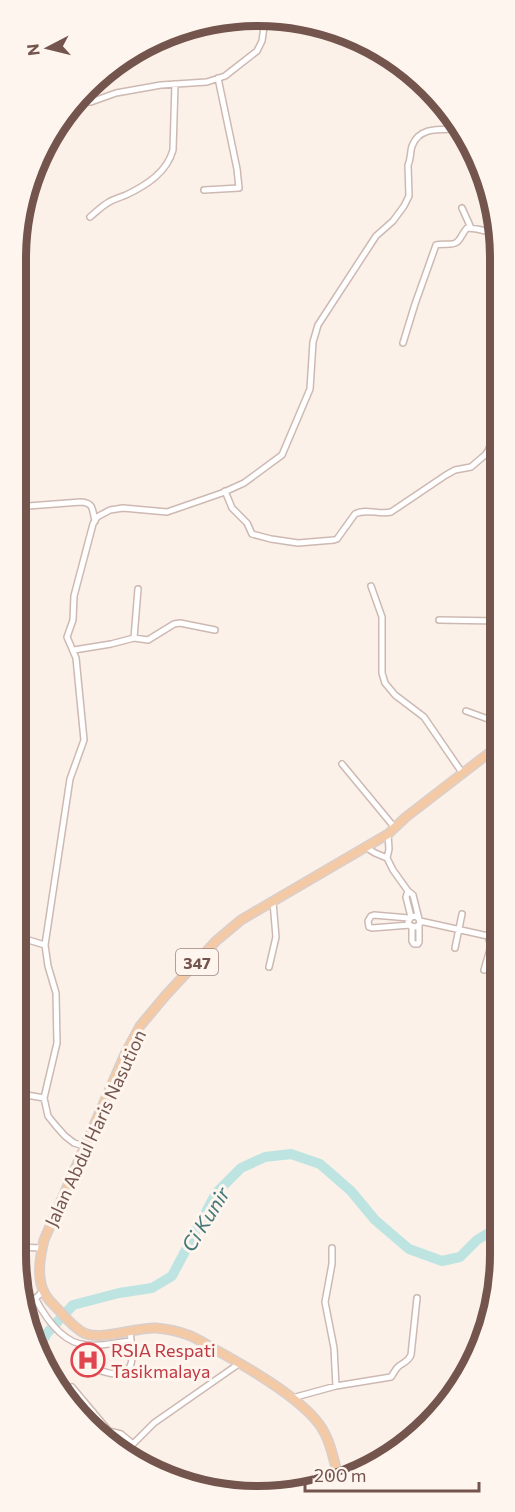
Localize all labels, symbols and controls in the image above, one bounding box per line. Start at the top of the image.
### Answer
north arrow [18,18,78,78]
text: N [22,43,43,57]
road number: 347 [176,949,218,975]
street label: Jalan Abdul Haris Nasution [40,1026,150,1230]
water label: Ci Kunir [176,1181,235,1256]
place label: RSIA Respati Tasikmalaya [111,1339,216,1382]
hospital icon: RSIA Respati Tasikmalaya [70,1342,106,1378]
scale bar [305,1455,479,1493]
text: 200 m [314,1464,367,1486]

